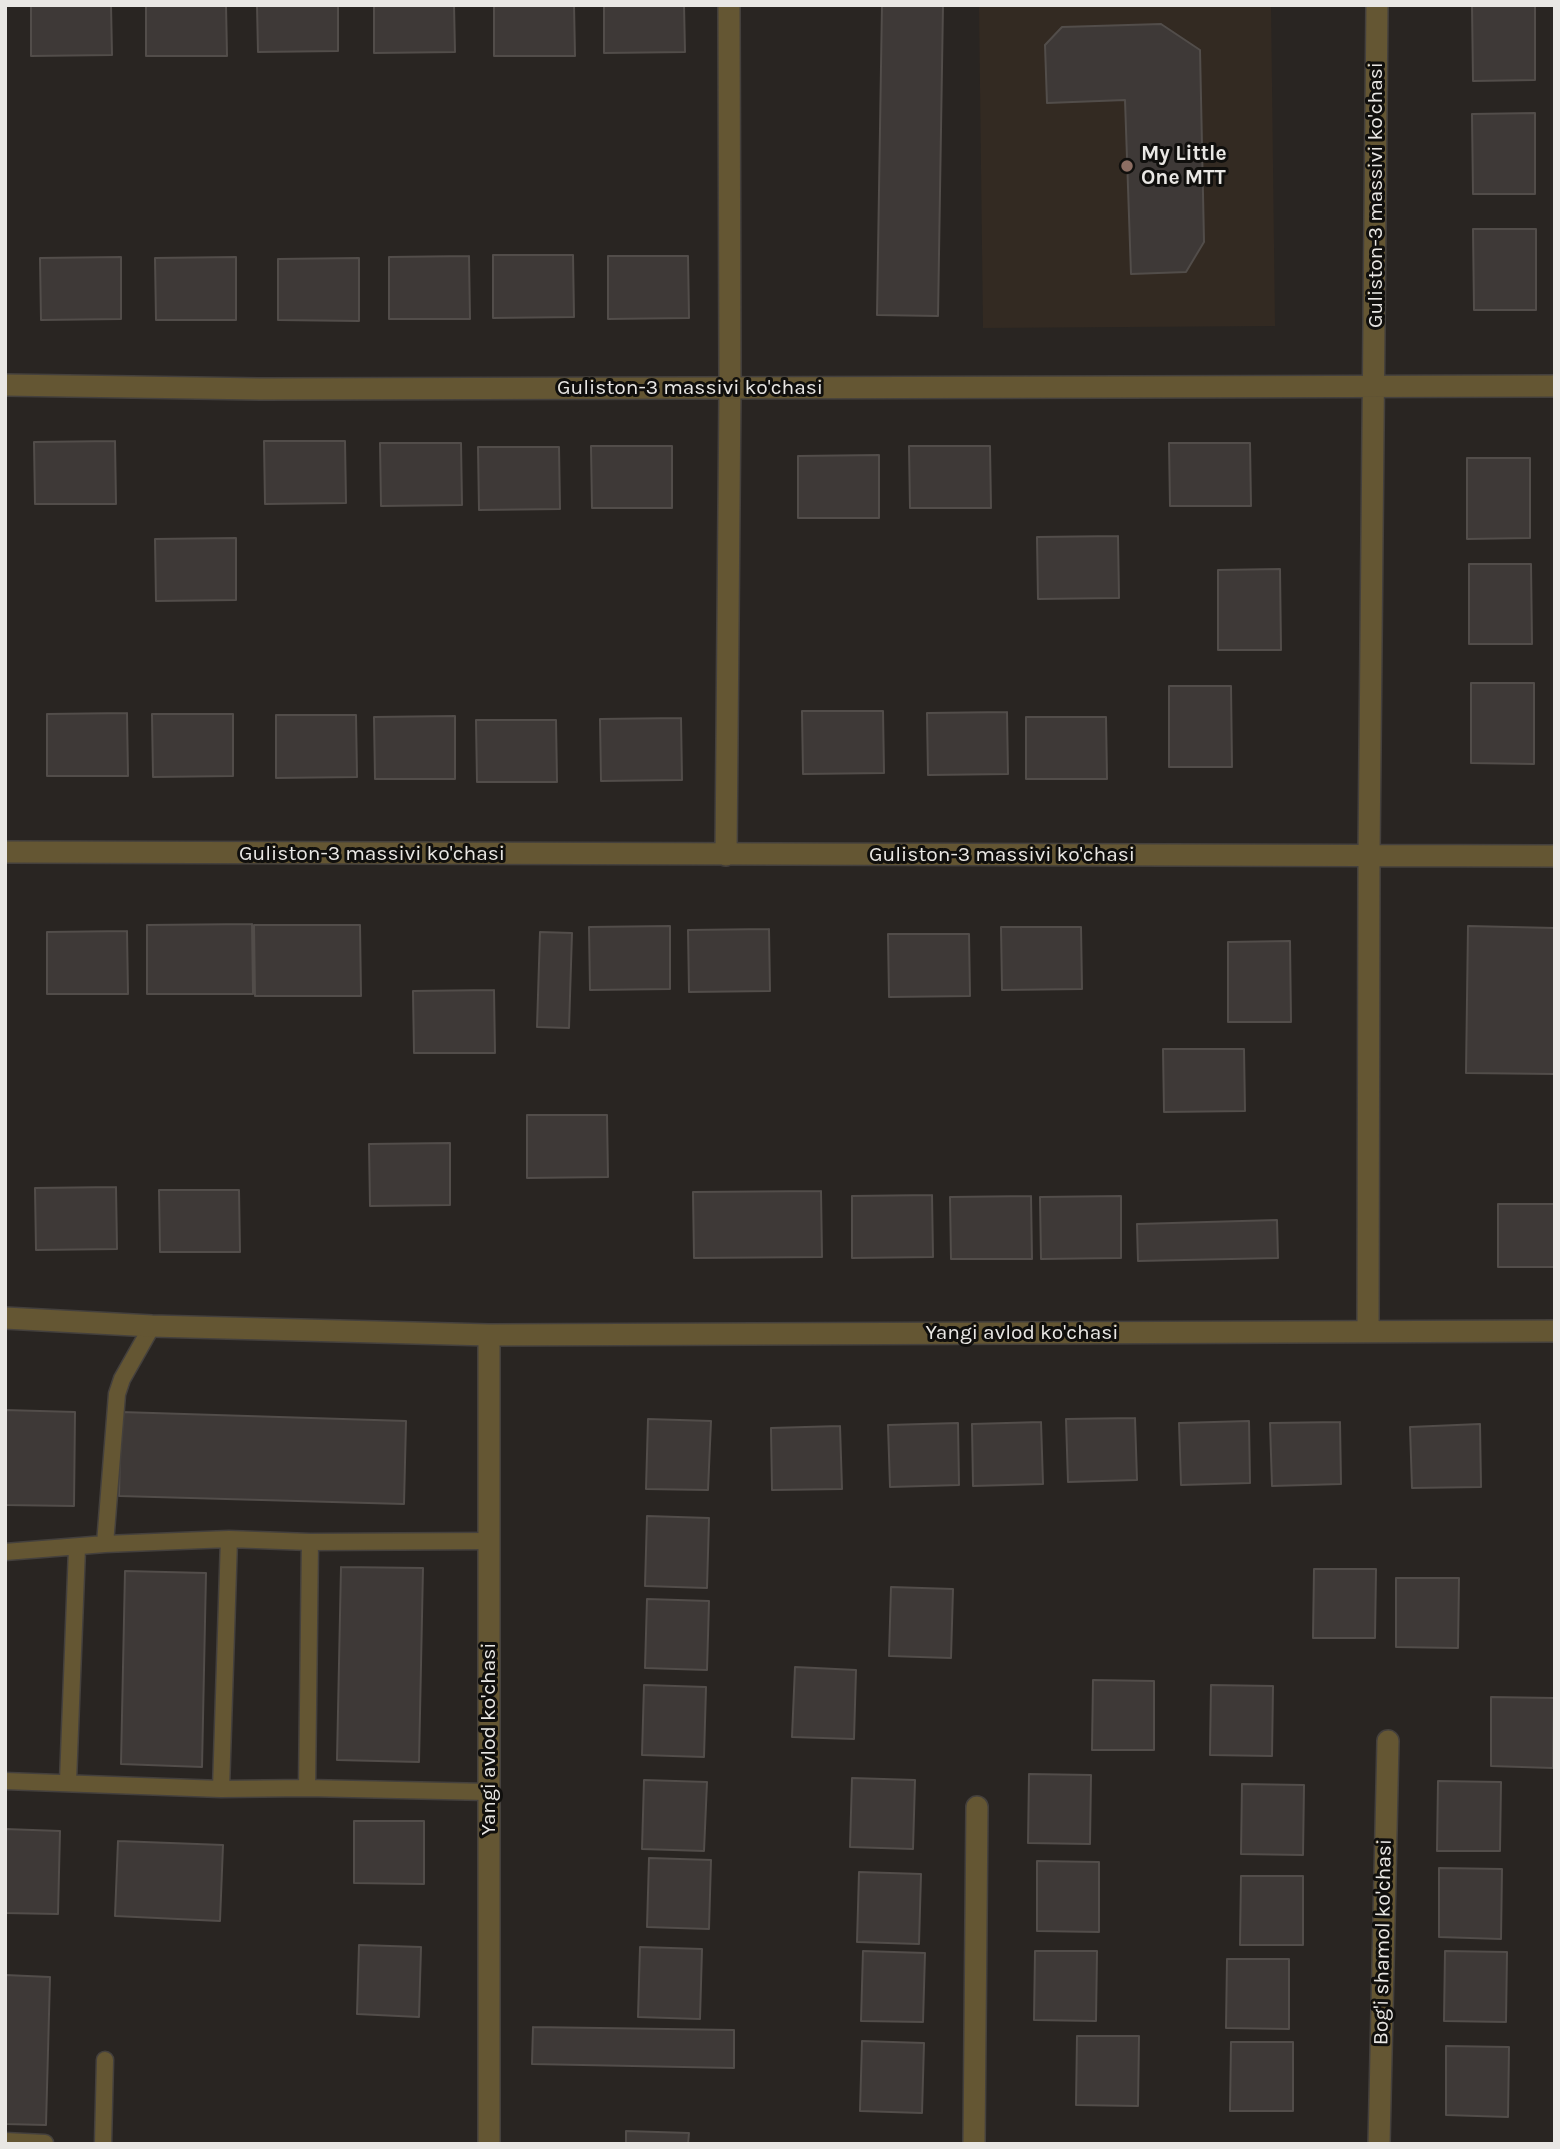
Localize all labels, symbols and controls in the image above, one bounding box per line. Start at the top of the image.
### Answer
street label: Guliston-3 massivi ko'chasi [1363,62,1389,328]
place label: My Little One MTT [1141,141,1227,191]
marker: My Little One MTT [1119,158,1135,174]
street label: Guliston-3 massivi ko'chasi [557,375,823,401]
street label: Guliston-3 massivi ko'chasi [239,841,505,867]
street label: Guliston-3 massivi ko'chasi [869,842,1135,868]
street label: Yangi avlod ko'chasi [926,1320,1118,1346]
street label: Yangi avlod ko'chasi [476,1643,502,1835]
street label: Bog'i shamol ko'chasi [1369,1839,1397,2045]

